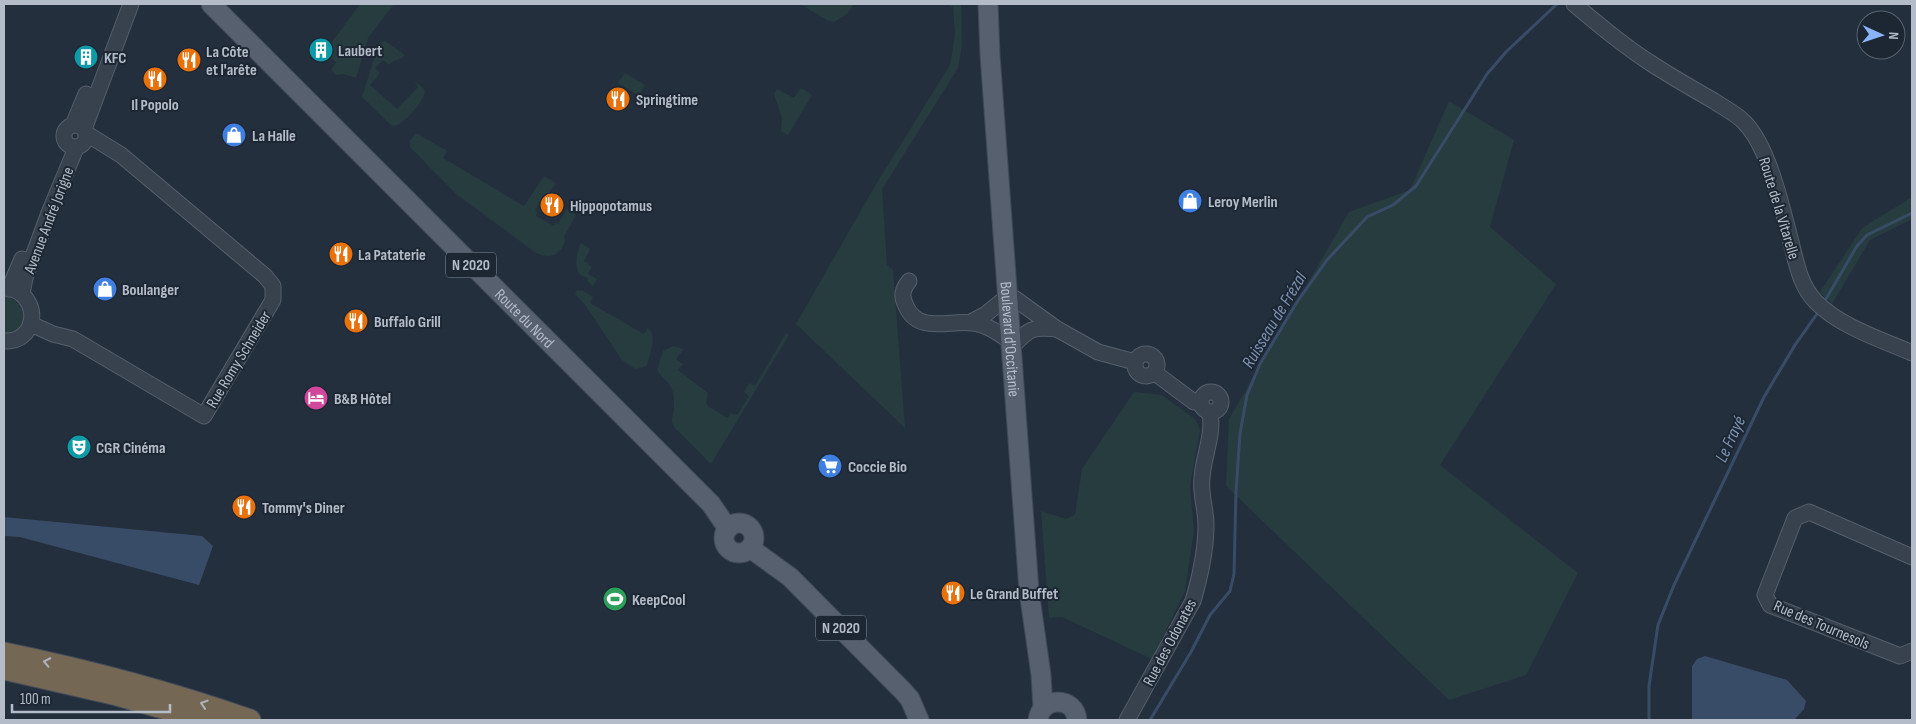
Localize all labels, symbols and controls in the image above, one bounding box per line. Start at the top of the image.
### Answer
north arrow [1856,10,1906,60]
text: N [1885,31,1902,40]
building icon: Laubert [308,37,334,63]
place label: Laubert [338,42,382,61]
place label: La Côte et l'arête [206,43,257,80]
building icon: KFC [73,44,99,70]
restaurant icon: La Côte et l'arête [176,47,202,73]
place label: KFC [104,49,127,68]
restaurant icon: Il Popolo [142,66,168,92]
restaurant icon: Springtime [605,86,631,112]
place label: Springtime [636,91,698,110]
place label: Il Popolo [131,96,179,115]
shop icon: La Halle [221,122,247,148]
place label: La Halle [252,127,296,146]
street label: Route de la Vitarelle [1754,155,1803,262]
street label: Avenue André Jorigne [20,164,78,278]
shop icon: Leroy Merlin [1177,188,1203,214]
restaurant icon: Hippopotamus [539,192,565,218]
place label: Leroy Merlin [1208,193,1278,212]
place label: Hippopotamus [570,197,652,216]
restaurant icon: La Pataterie [328,241,354,267]
place label: La Pataterie [358,246,426,265]
road number: N 2020 [446,252,496,278]
water label: Ruisseau de Frézal [1238,268,1312,372]
shop icon: Boulanger [92,276,118,302]
place label: Boulanger [122,281,179,300]
street label: Boulevard d'Occitanie [996,281,1023,398]
street label: Route du Nord [490,285,558,353]
street label: Rue Romy Schneider [203,307,276,412]
restaurant icon: Buffalo Grill [343,308,369,334]
place label: Buffalo Grill [374,313,441,332]
hotel icon: B&B Hôtel [303,385,329,411]
place label: B&B Hôtel [334,390,391,409]
water label: Le Frayé [1711,413,1750,466]
theatre icon: CGR Cinéma [66,434,92,460]
place label: CGR Cinéma [96,439,165,458]
supermarket icon: Coccie Bio [817,453,843,479]
place label: Coccie Bio [848,458,907,477]
restaurant icon: Tommy's Diner [231,494,257,520]
place label: Tommy's Diner [262,499,345,518]
restaurant icon: Le Grand Buffet [940,580,966,606]
place label: Le Grand Buffet [970,585,1058,604]
sports icon: KeepCool [602,586,628,612]
place label: KeepCool [632,591,685,610]
street label: Rue des Odonates [1139,596,1201,689]
street label: Rue des Tournesols [1771,597,1872,654]
road number: N 2020 [816,616,866,640]
one-way arrow [43,657,52,668]
scale bar [12,682,170,714]
text: 100 m [20,690,51,709]
one-way arrow [201,700,209,710]

